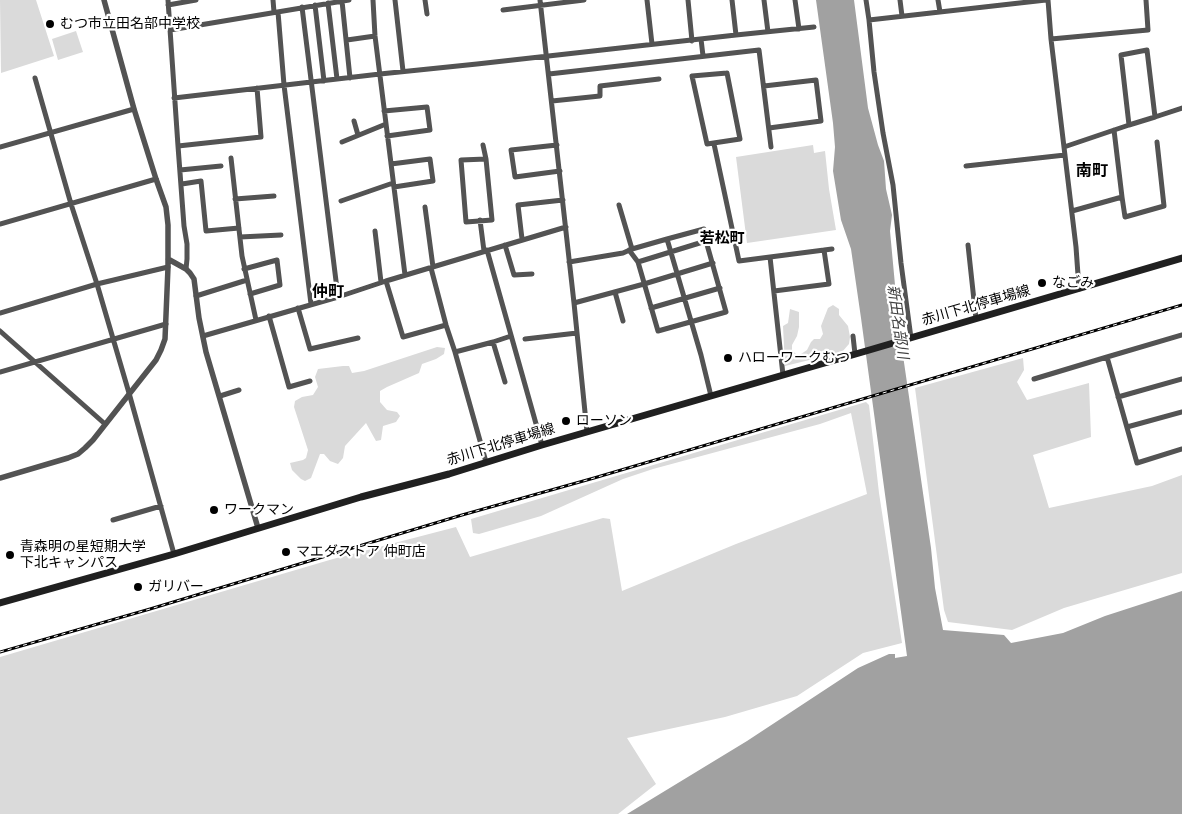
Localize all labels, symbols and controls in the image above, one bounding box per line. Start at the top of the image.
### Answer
place label: むつ市立田名部中学校 [60,16,200,32]
marker: むつ市立田名部中学校 [44,18,56,30]
district label: 南町 [1076,162,1108,182]
district label: 若松町 [700,230,744,248]
place label: なごみ [1052,275,1094,291]
marker: なごみ [1036,277,1048,289]
street label: 赤川下北停車場線 [920,282,1032,330]
district label: 仲町 [312,283,344,303]
water label: 新田名部川 [883,284,911,360]
place label: ハローワークむつ [738,350,850,366]
marker: ハローワークむつ [722,352,734,364]
place label: ローソン [576,413,632,429]
marker: ローソン [560,415,572,427]
street label: 赤川下北停車場線 [445,421,557,469]
place label: ワークマン [224,502,294,518]
marker: ワークマン [208,504,220,516]
place label: 青森明の星短期大学 下北キャンパス [20,539,146,572]
place label: マエダストア 仲町店 [296,544,426,560]
marker: マエダストア 仲町店 [280,546,292,558]
marker: 青森明の星短期大学 下北キャンパス [4,549,16,561]
place label: ガリバー [148,579,204,595]
marker: ガリバー [132,581,144,593]

